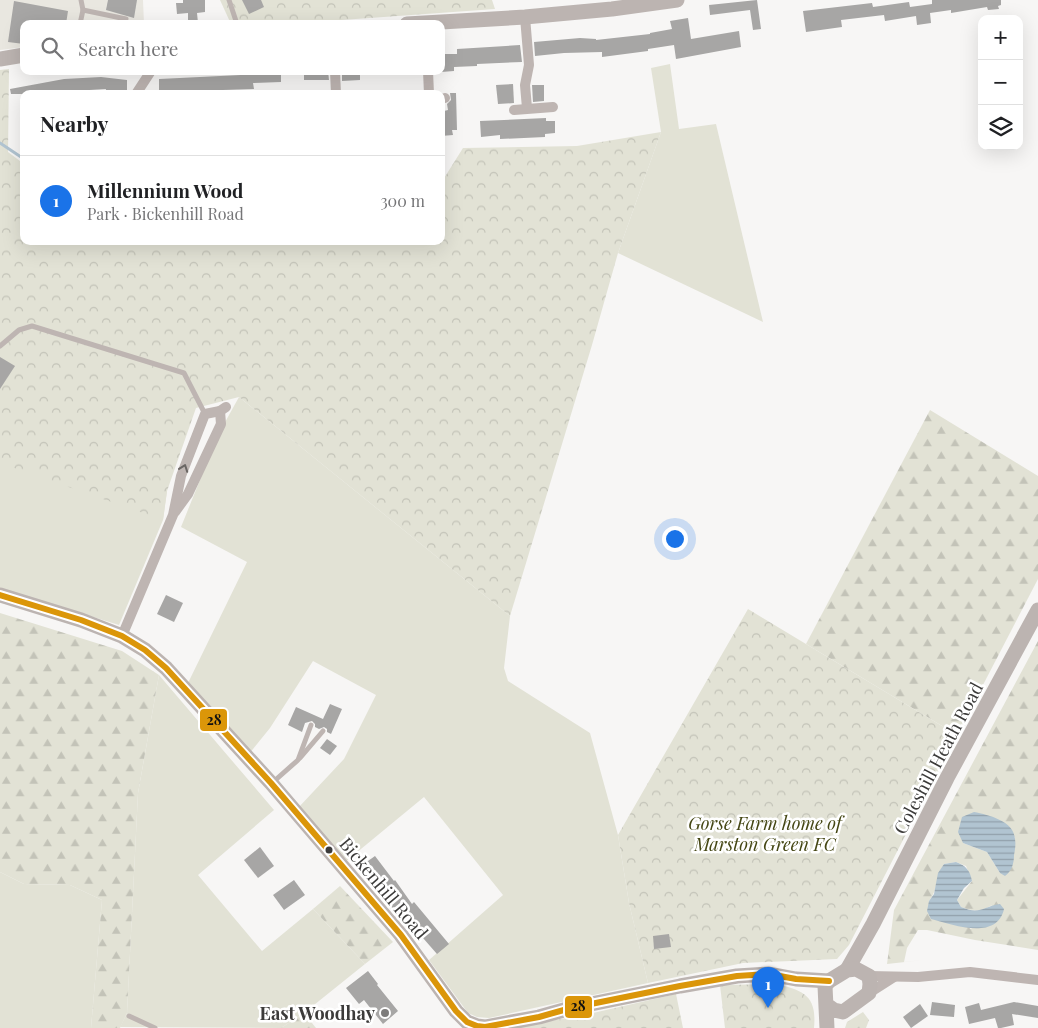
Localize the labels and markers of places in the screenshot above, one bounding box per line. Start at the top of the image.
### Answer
unlabelled marker [324,845,334,855]
pin: 1 [752,967,784,1008]
place label: East Woodhay [259,1001,376,1025]
marker: East Woodhay [379,1007,391,1019]

